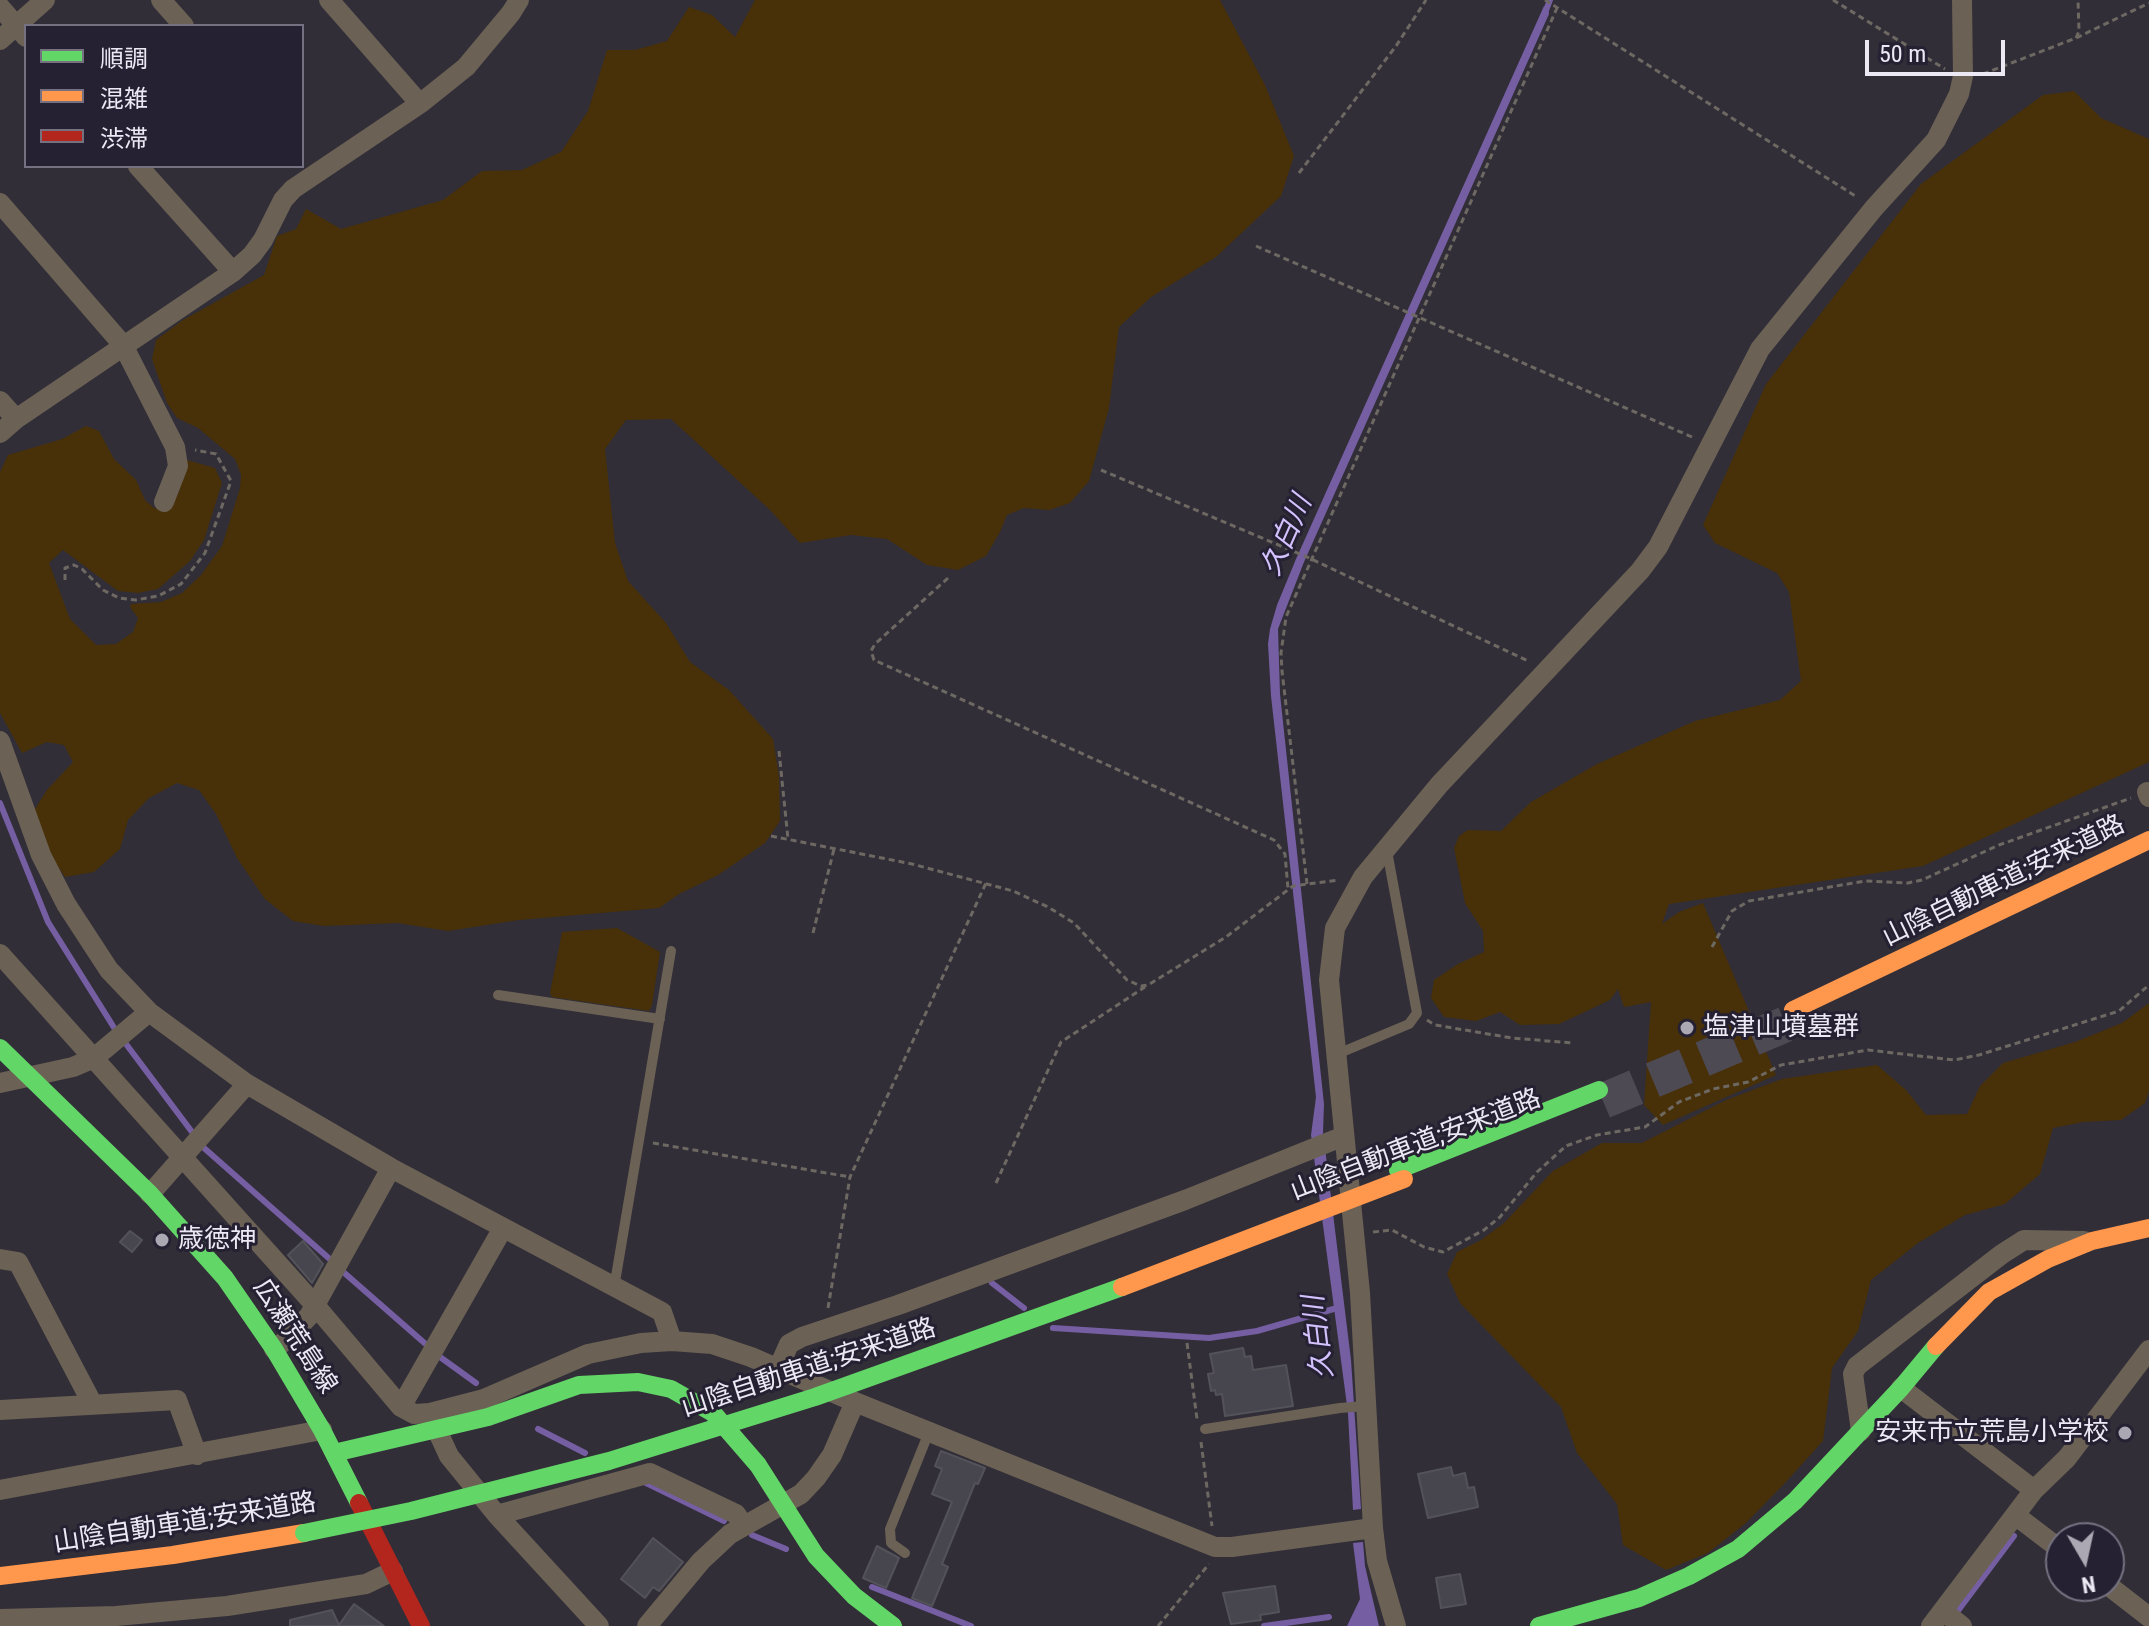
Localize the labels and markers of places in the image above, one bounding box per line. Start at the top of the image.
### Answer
place label: 塩津山墳墓群 [1703,1012,1859,1044]
marker: 塩津山墳墓群 [1678,1019,1696,1037]
place label: 歳徳神 [178,1224,256,1256]
marker: 歳徳神 [153,1231,171,1249]
place label: 安来市立荒島小学校 [1875,1417,2109,1449]
marker: 安来市立荒島小学校 [2116,1424,2134,1442]

